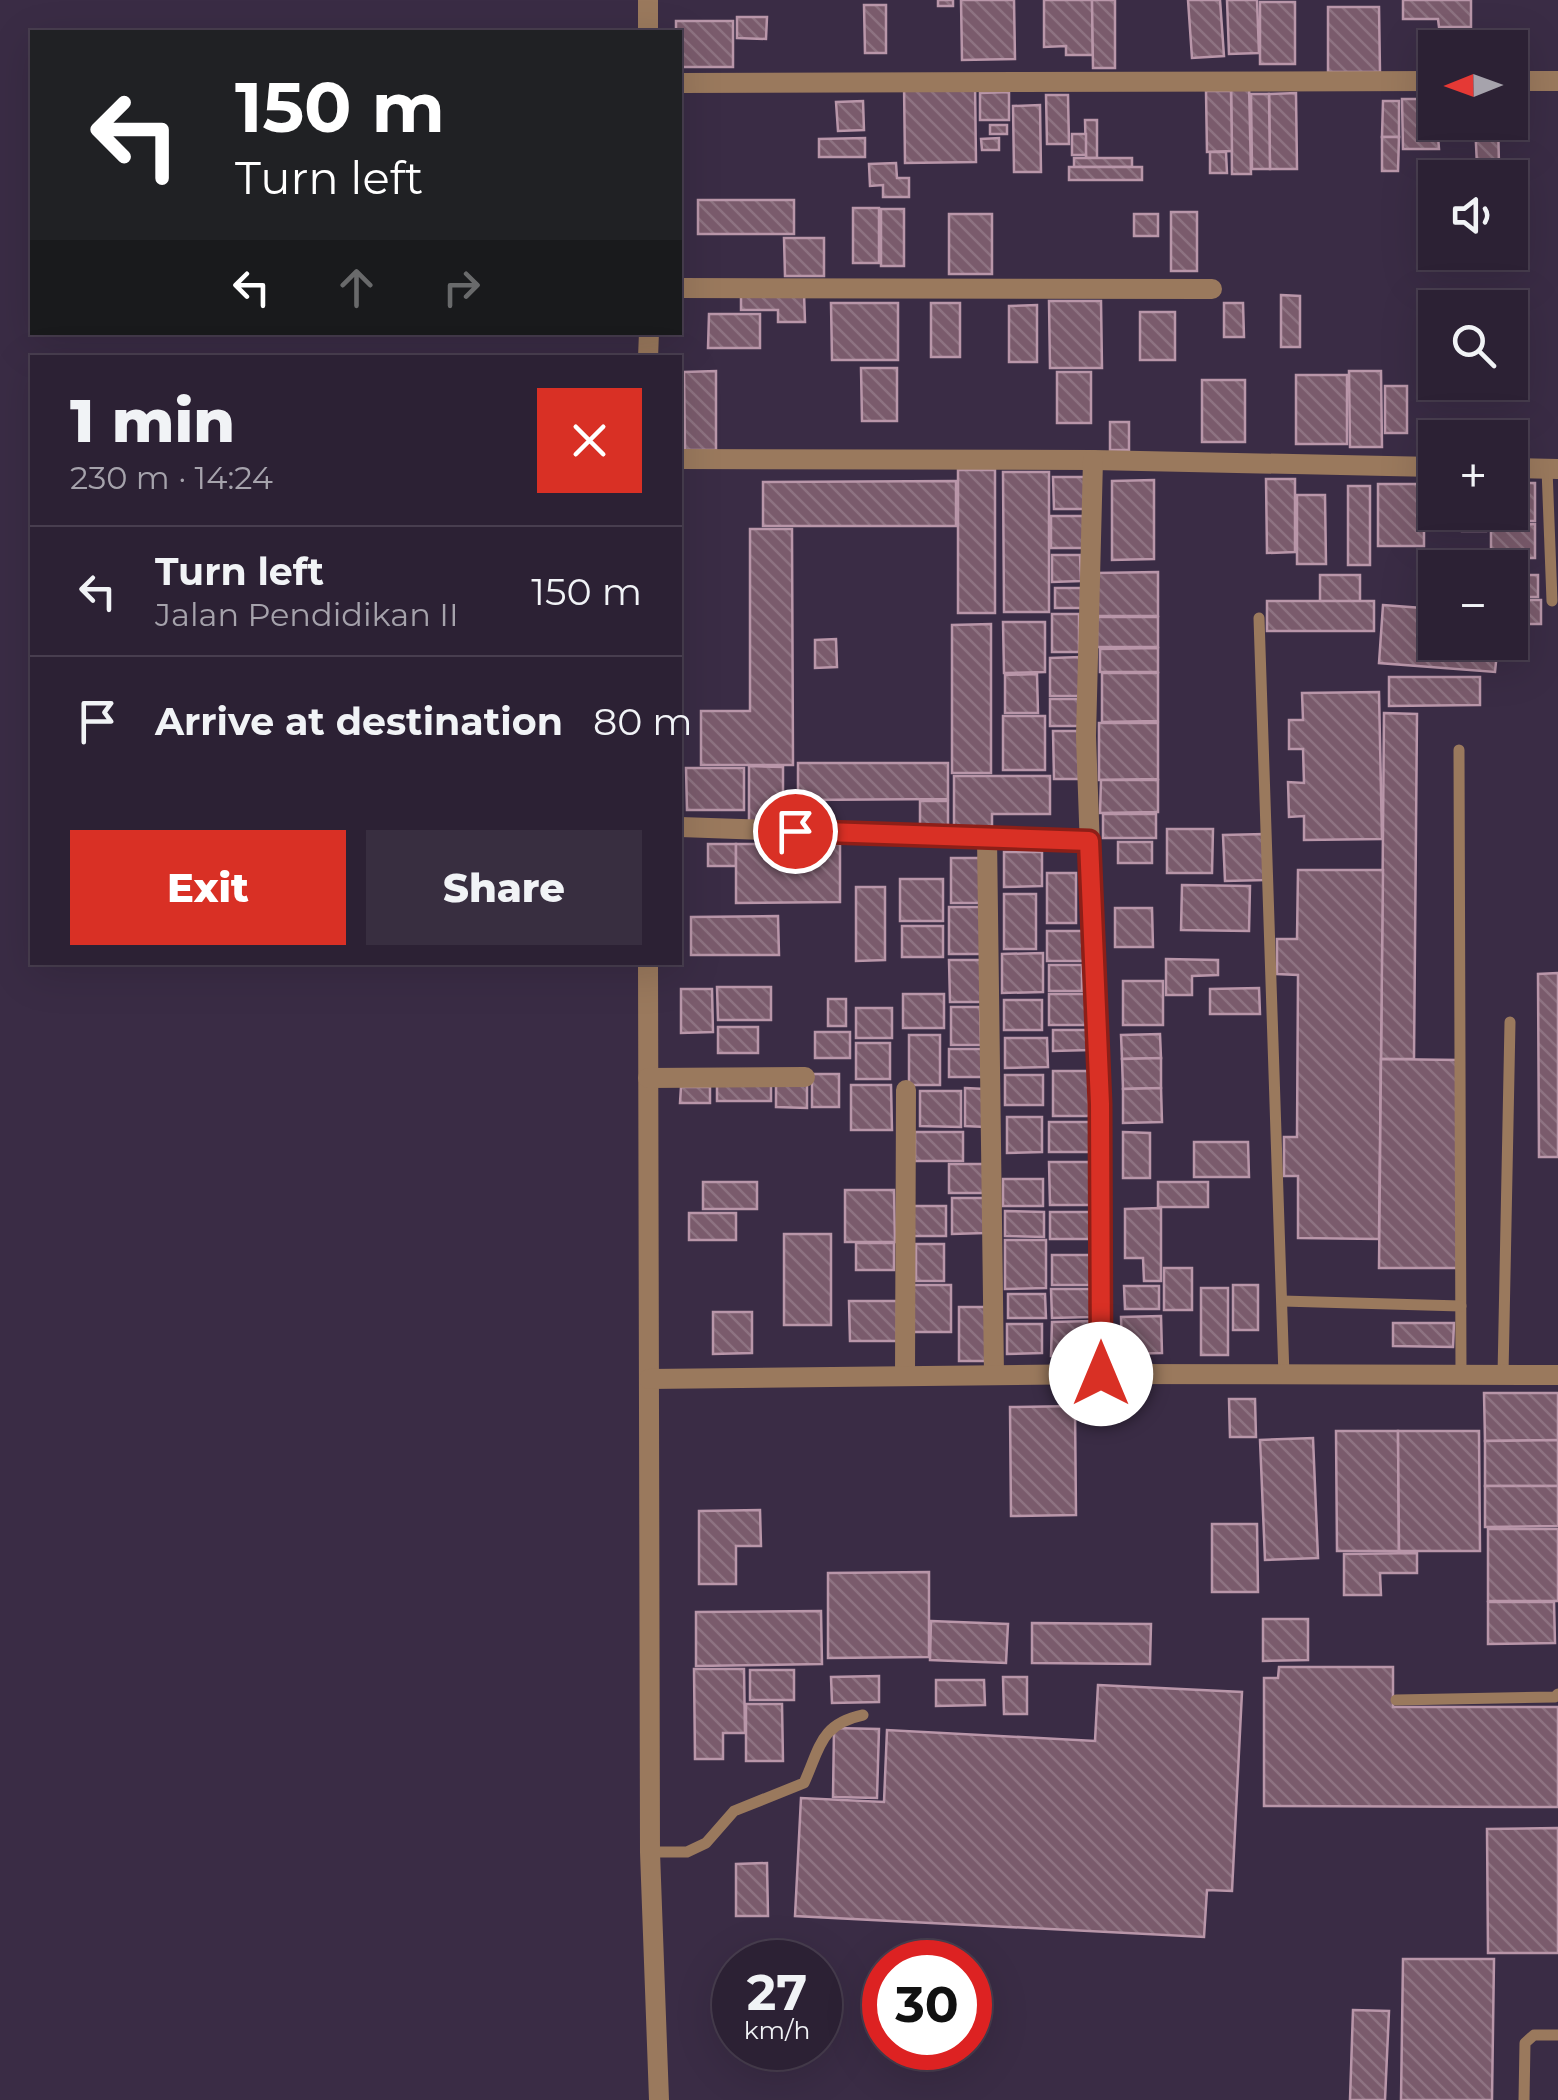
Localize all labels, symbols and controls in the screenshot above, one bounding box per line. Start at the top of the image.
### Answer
north arrow [1418,30,1528,140]
map controls [1418,30,1528,660]
text: 150 m [235,64,445,150]
icon: left [70,70,200,200]
text: Turn left [235,150,423,205]
button: sound [1418,160,1528,270]
icon: left [224,260,279,315]
icon: ahead [329,260,384,315]
icon: right [434,260,489,315]
button: search [1418,290,1528,400]
text: 1 min [70,384,235,457]
button: close [537,388,642,493]
button: + [1418,420,1528,530]
text: 230 m · 14:24 [70,458,273,497]
text: Turn left [155,548,324,595]
button: − [1418,550,1528,660]
icon: left [70,564,125,619]
text: 150 m [531,568,642,615]
text: Jalan Pendidikan II [155,595,459,634]
icon: arrive [70,694,125,749]
text: Arrive at destination [155,698,563,745]
text: 80 m [593,698,693,745]
pin [753,789,838,874]
icon: arrive [768,804,823,859]
button: Exit [70,830,346,945]
button: Share [366,830,642,945]
position arrow [1049,1322,1153,1426]
speed limit sign: 30 [862,1940,992,2070]
text: 27 [747,1962,807,2023]
text: km/h [744,2015,810,2045]

